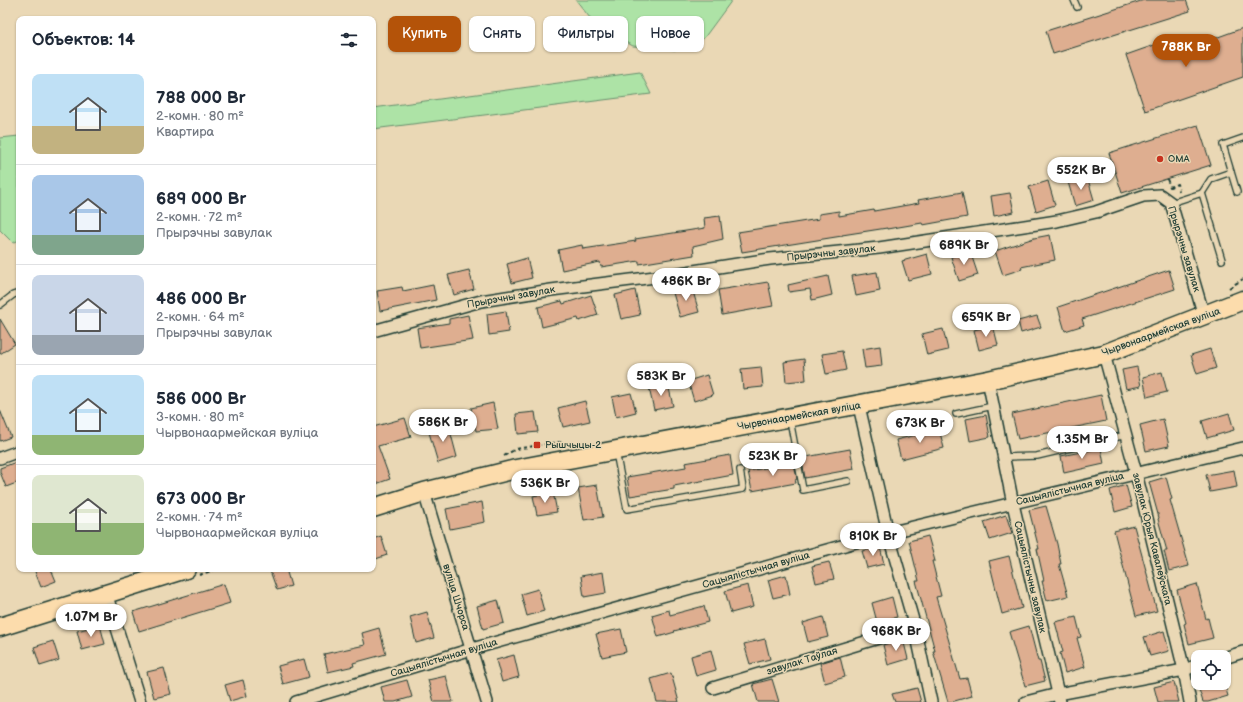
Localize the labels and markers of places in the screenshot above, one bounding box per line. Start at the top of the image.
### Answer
pin: 788K Br [1149,34,1223,68]
place label: ОМА [1168,153,1191,165]
marker: ОМА [1155,154,1165,164]
pin: 552K Br [1044,157,1118,191]
pin: 689K Br [927,232,1001,266]
pin: 486K Br [649,268,723,302]
pin: 659K Br [949,304,1023,338]
pin: 583K Br [624,363,698,397]
pin: 586K Br [406,409,480,443]
pin: 673K Br [883,410,957,444]
pin: 1.35M Br [1041,426,1123,460]
place label: Рышчыцы-2 [545,439,601,451]
marker: Рышчыцы-2 [532,440,542,450]
pin: 523K Br [736,443,810,477]
pin: 536K Br [508,470,582,504]
pin: 810K Br [836,523,910,557]
pin: 1.07M Br [50,604,132,638]
pin: 968K Br [859,618,933,652]

